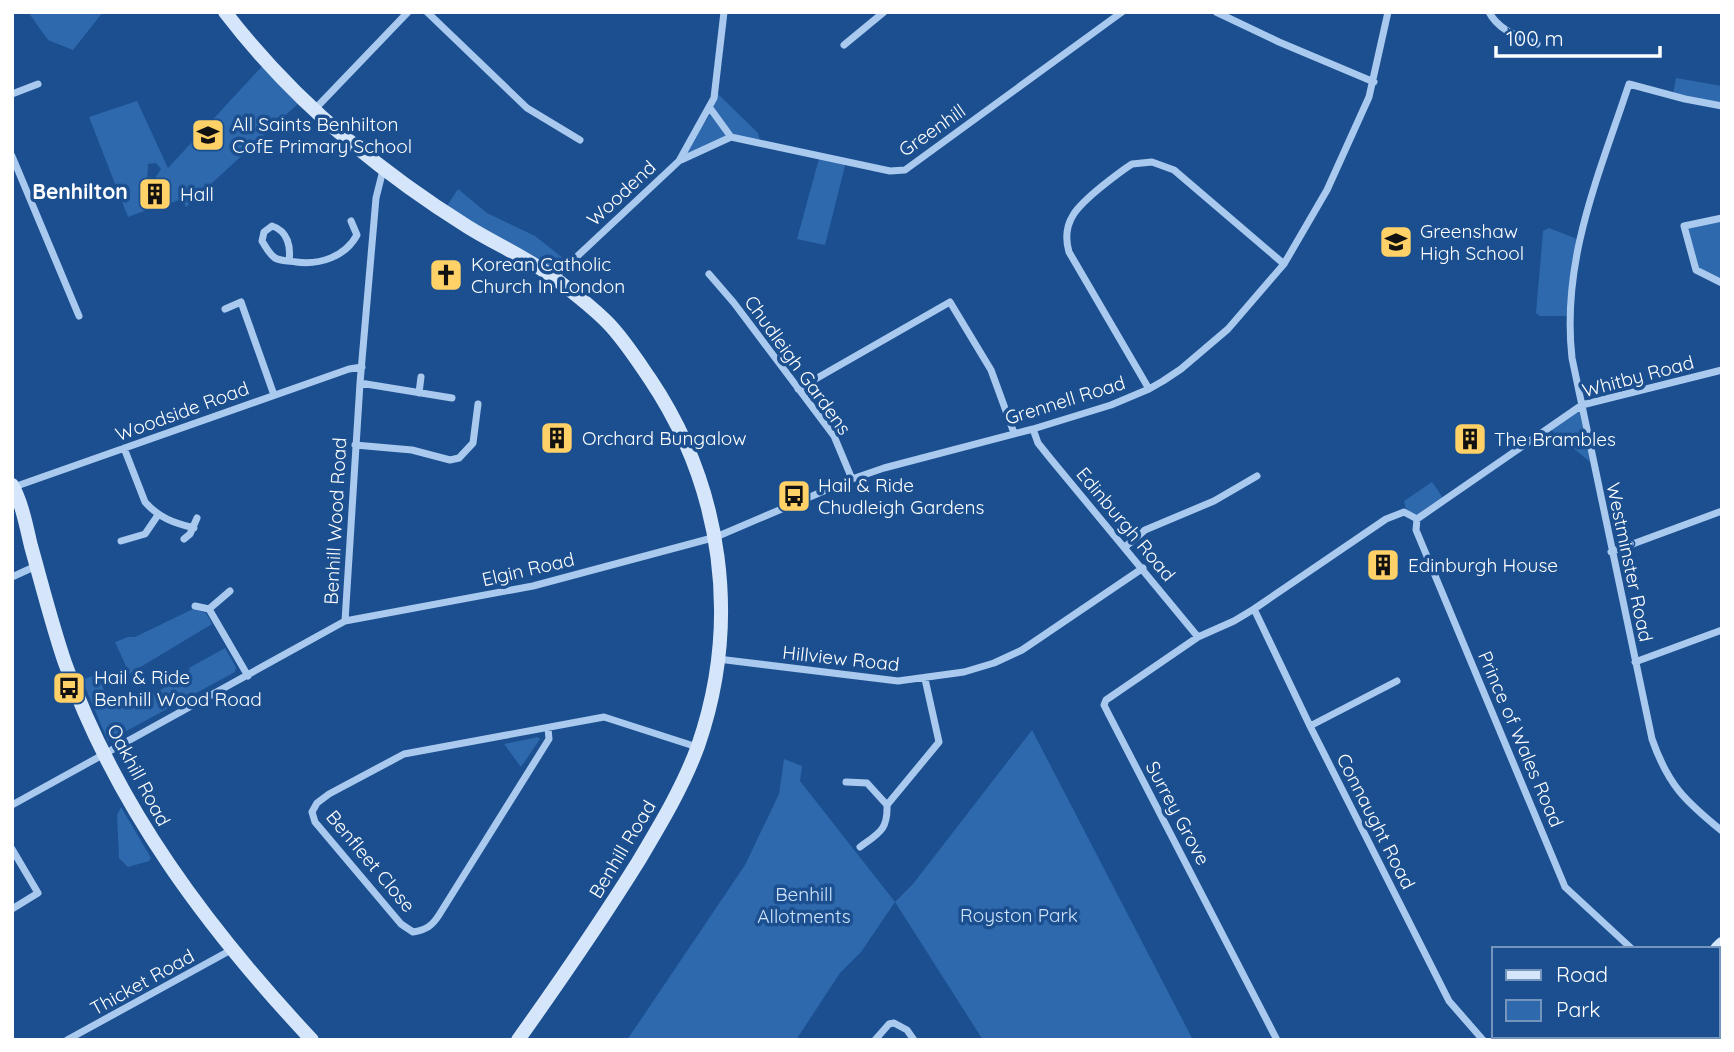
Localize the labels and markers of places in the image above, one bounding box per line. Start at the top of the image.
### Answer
place label: All Saints Benhilton CofE Primary School [232,112,412,158]
school or university icon: All Saints Benhilton CofE Primary School [189,116,227,154]
building icon: Hall [136,175,174,213]
place label: Hall [180,182,214,206]
place label: Greenshaw High School [1420,219,1524,265]
school or university icon: Greenshaw High School [1377,223,1415,261]
place label: Korean Catholic Church In London [471,252,625,298]
church icon: Korean Catholic Church In London [427,256,465,294]
building icon: Orchard Bungalow [538,419,576,457]
building icon: The Brambles [1451,420,1489,458]
place label: Orchard Bungalow [582,426,747,450]
place label: The Brambles [1494,427,1616,451]
place label: Hail & Ride Chudleigh Gardens [818,473,984,519]
bus stop icon: Hail & Ride Chudleigh Gardens [775,477,813,515]
building icon: Edinburgh House [1364,546,1402,584]
place label: Edinburgh House [1408,553,1558,577]
place label: Hail & Ride Benhill Wood Road [94,665,262,711]
bus stop icon: Hail & Ride Benhill Wood Road [50,669,88,707]

